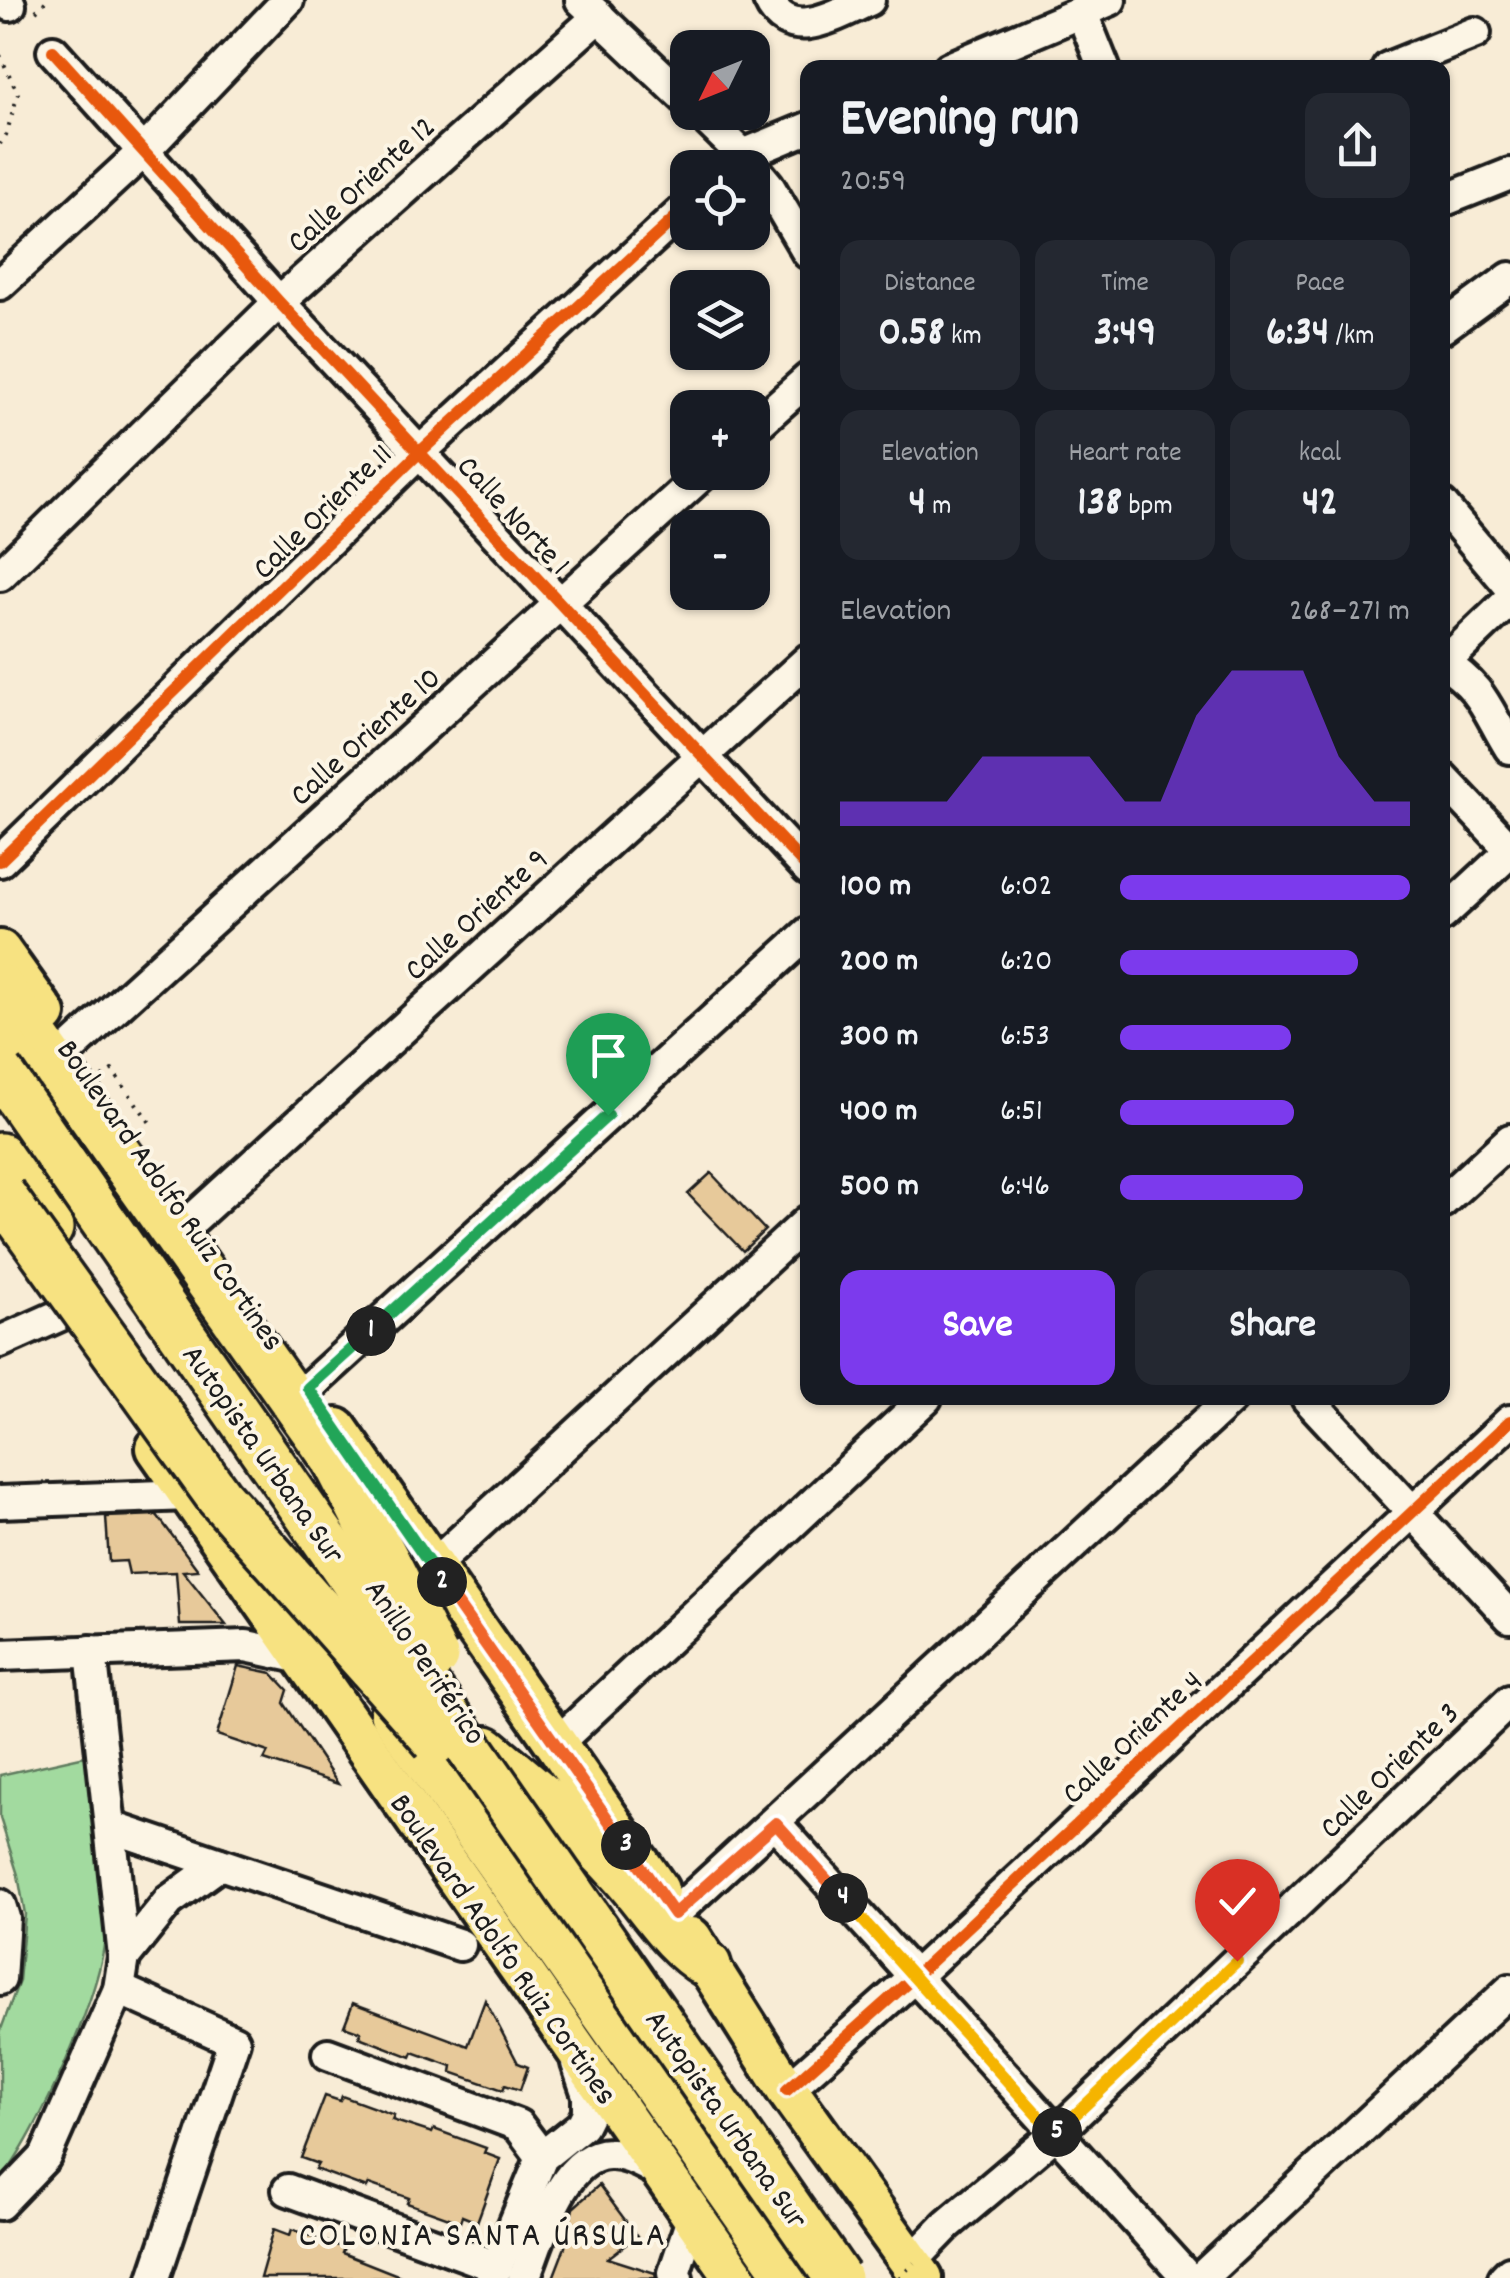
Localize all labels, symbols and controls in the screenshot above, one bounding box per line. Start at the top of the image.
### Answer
north arrow [670,30,770,130]
map controls [670,30,770,610]
text: Evening run [840,83,1079,162]
button: share [1305,93,1410,198]
street label: Calle Oriente 12 [279,107,448,266]
button: locate [670,150,770,250]
text: 20:59 [840,160,906,206]
text: Distance [884,265,976,305]
text: Time [1101,265,1149,305]
text: Pace [1295,265,1345,305]
button: layers [670,270,770,370]
text: 0.58 [878,305,945,365]
text: 3:49 [1094,305,1156,365]
text: 6:34 [1266,305,1329,365]
text: km [945,318,982,358]
text: /km [1329,318,1374,358]
button: + [670,390,770,490]
street label: Calle Oriente 11 [244,435,405,593]
text: Elevation [881,435,979,475]
text: Heart rate [1068,435,1182,475]
text: kcal [1299,435,1341,475]
street label: Calle Norte 1 [444,447,579,588]
text: 4 [908,475,926,535]
text: 138 [1077,475,1122,535]
text: 42 [1302,475,1338,535]
text: m [926,488,952,528]
text: bpm [1122,488,1173,528]
button: − [670,510,770,610]
text: Elevation [840,590,951,636]
text: 268–271 m [1289,590,1410,636]
street label: Calle Oriente 10 [281,658,453,819]
street label: Calle Oriente 9 [396,839,561,994]
text: 100 m [840,865,911,911]
text: 6:02 [1000,865,1052,911]
text: 200 m [840,940,918,986]
text: 6:20 [1000,940,1052,986]
pin [566,1013,651,1116]
text: 300 m [840,1015,918,1061]
text: 6:53 [1000,1015,1050,1061]
icon: arrive [581,1028,636,1083]
street label: Boulevard Adolfo Ruiz Cortines [43,1032,293,1362]
text: 400 m [840,1090,917,1136]
text: 6:51 [1000,1090,1043,1136]
text: 500 m [840,1165,919,1211]
text: 6:46 [1000,1165,1050,1211]
button: Save [840,1270,1115,1385]
button: Share [1135,1270,1410,1385]
pin: 1 [346,1306,396,1356]
text: 1 [368,1311,374,1351]
street label: Autopista Urbana Sur [168,1337,354,1575]
pin: 2 [417,1557,467,1607]
text: 2 [436,1562,448,1602]
street label: Anillo Periférico [350,1572,495,1756]
street label: Calle Oriente 4 [1053,1662,1216,1817]
street label: Calle Oriente 3 [1311,1694,1472,1852]
street label: Boulevard Adolfo Ruiz Cortines [376,1786,626,2116]
pin: 3 [601,1820,651,1870]
text: 3 [620,1825,632,1865]
pin [1195,1859,1280,1962]
pin: 4 [818,1873,868,1923]
icon: check [1210,1874,1265,1929]
text: 4 [837,1878,849,1918]
street label: Autopista Urbana Sur [631,2002,817,2240]
pin: 5 [1032,2107,1082,2157]
text: 5 [1051,2112,1063,2152]
district label: COLONIA SANTA ÚRSULA [299,2213,667,2263]

